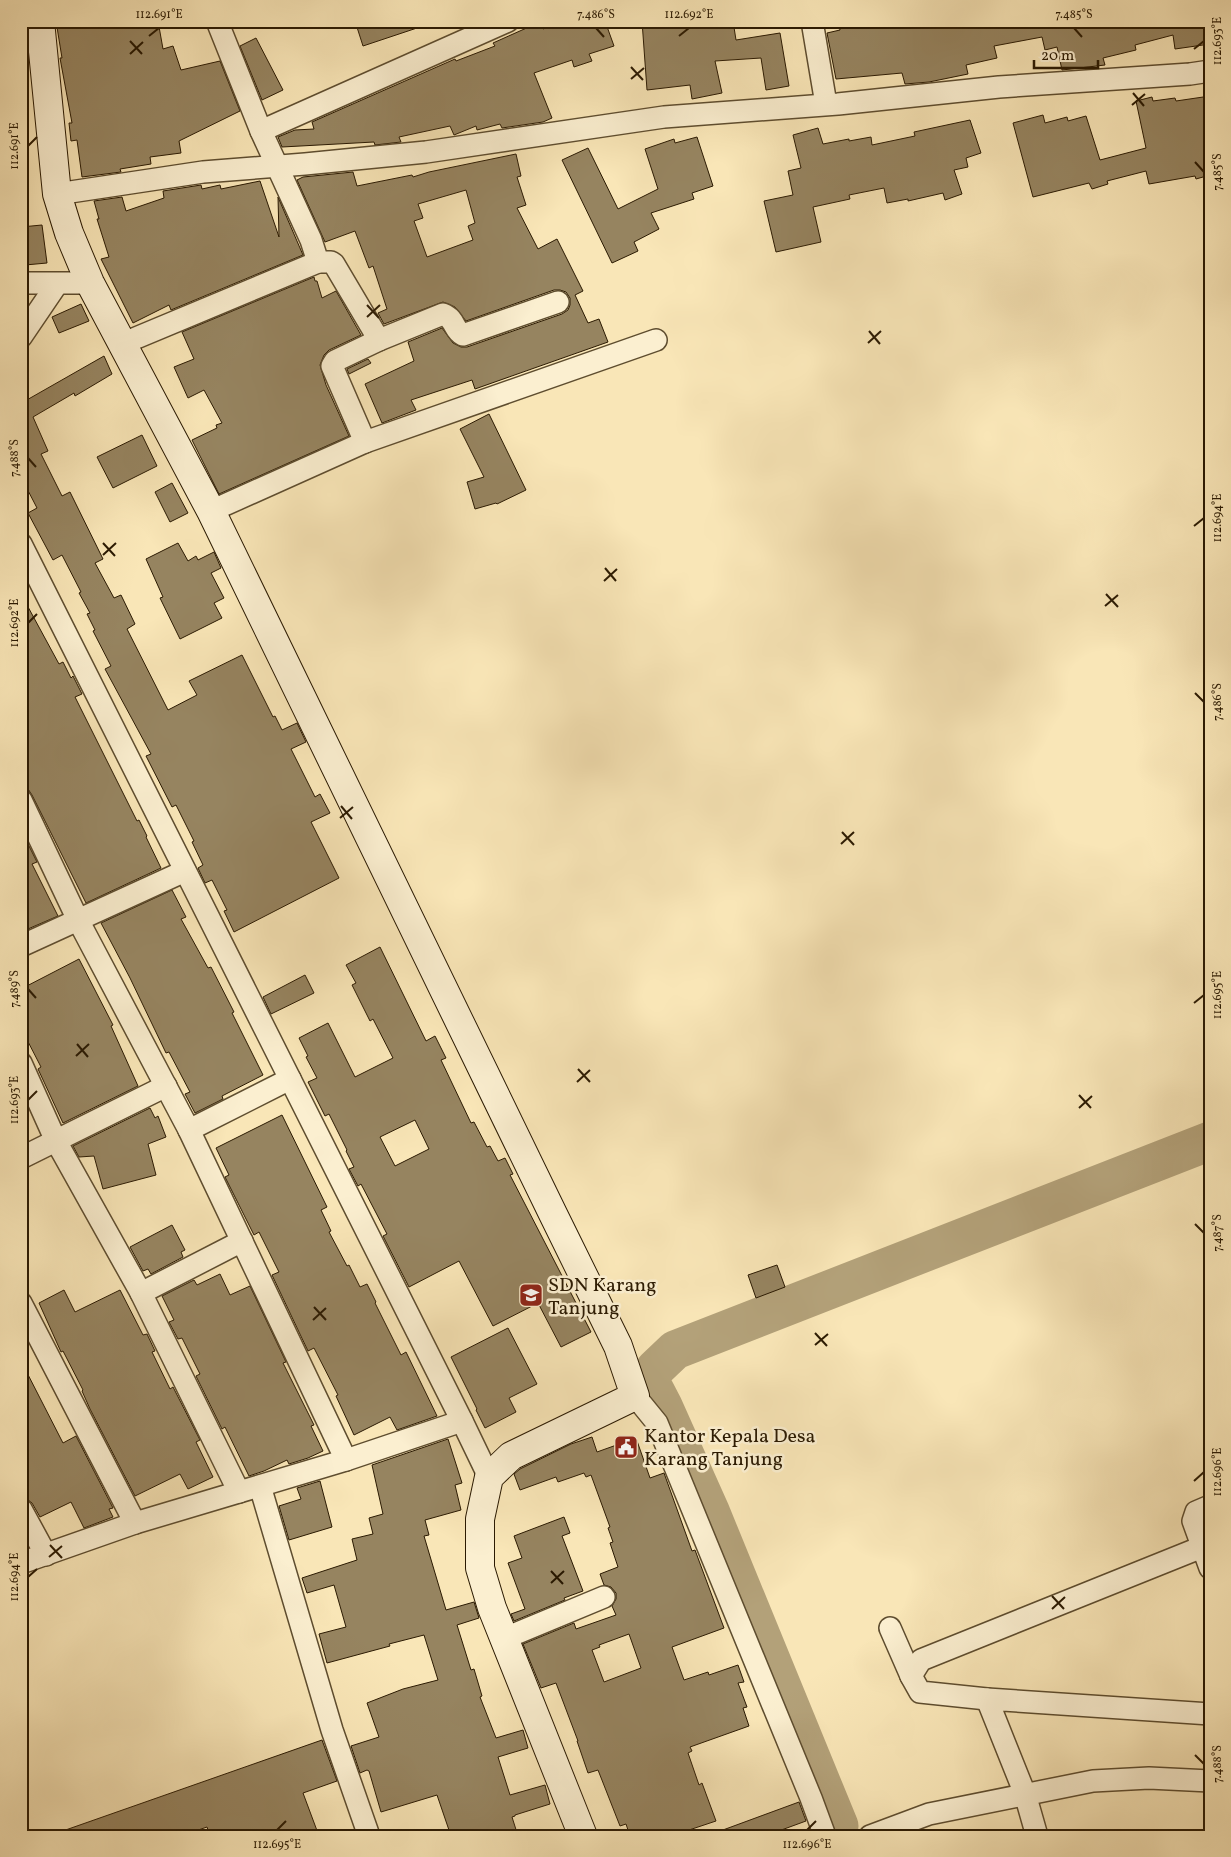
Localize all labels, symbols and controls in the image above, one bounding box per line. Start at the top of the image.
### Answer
text: 112.691°E [135,7,183,23]
text: 7.486°S [577,7,615,23]
text: 112.692°E [665,7,713,23]
text: 7.485°S [1055,7,1093,23]
text: 112.693°E [1210,17,1226,65]
scale bar [1034,38,1097,70]
text: 20 m [1041,46,1074,67]
text: 112.691°E [7,122,23,170]
text: 7.485°S [1210,153,1226,191]
text: 7.488°S [7,439,23,477]
text: 112.694°E [1210,493,1226,543]
text: 112.692°E [7,599,23,647]
text: 7.486°S [1210,683,1226,721]
text: 7.489°S [7,970,23,1008]
text: 112.695°E [1210,971,1226,1019]
text: 112.693°E [7,1076,23,1124]
text: 7.487°S [1210,1214,1226,1252]
place label: SDN Karang Tanjung [548,1272,657,1323]
school or university icon: SDN Karang Tanjung [518,1282,544,1308]
place label: Kantor Kepala Desa Karang Tanjung [644,1423,816,1474]
public building icon: Kantor Kepala Desa Karang Tanjung [613,1434,639,1460]
text: 112.696°E [1210,1447,1226,1497]
text: 112.694°E [7,1552,23,1602]
text: 7.488°S [1210,1745,1226,1783]
text: 112.695°E [253,1837,301,1853]
text: 112.696°E [782,1837,832,1853]

